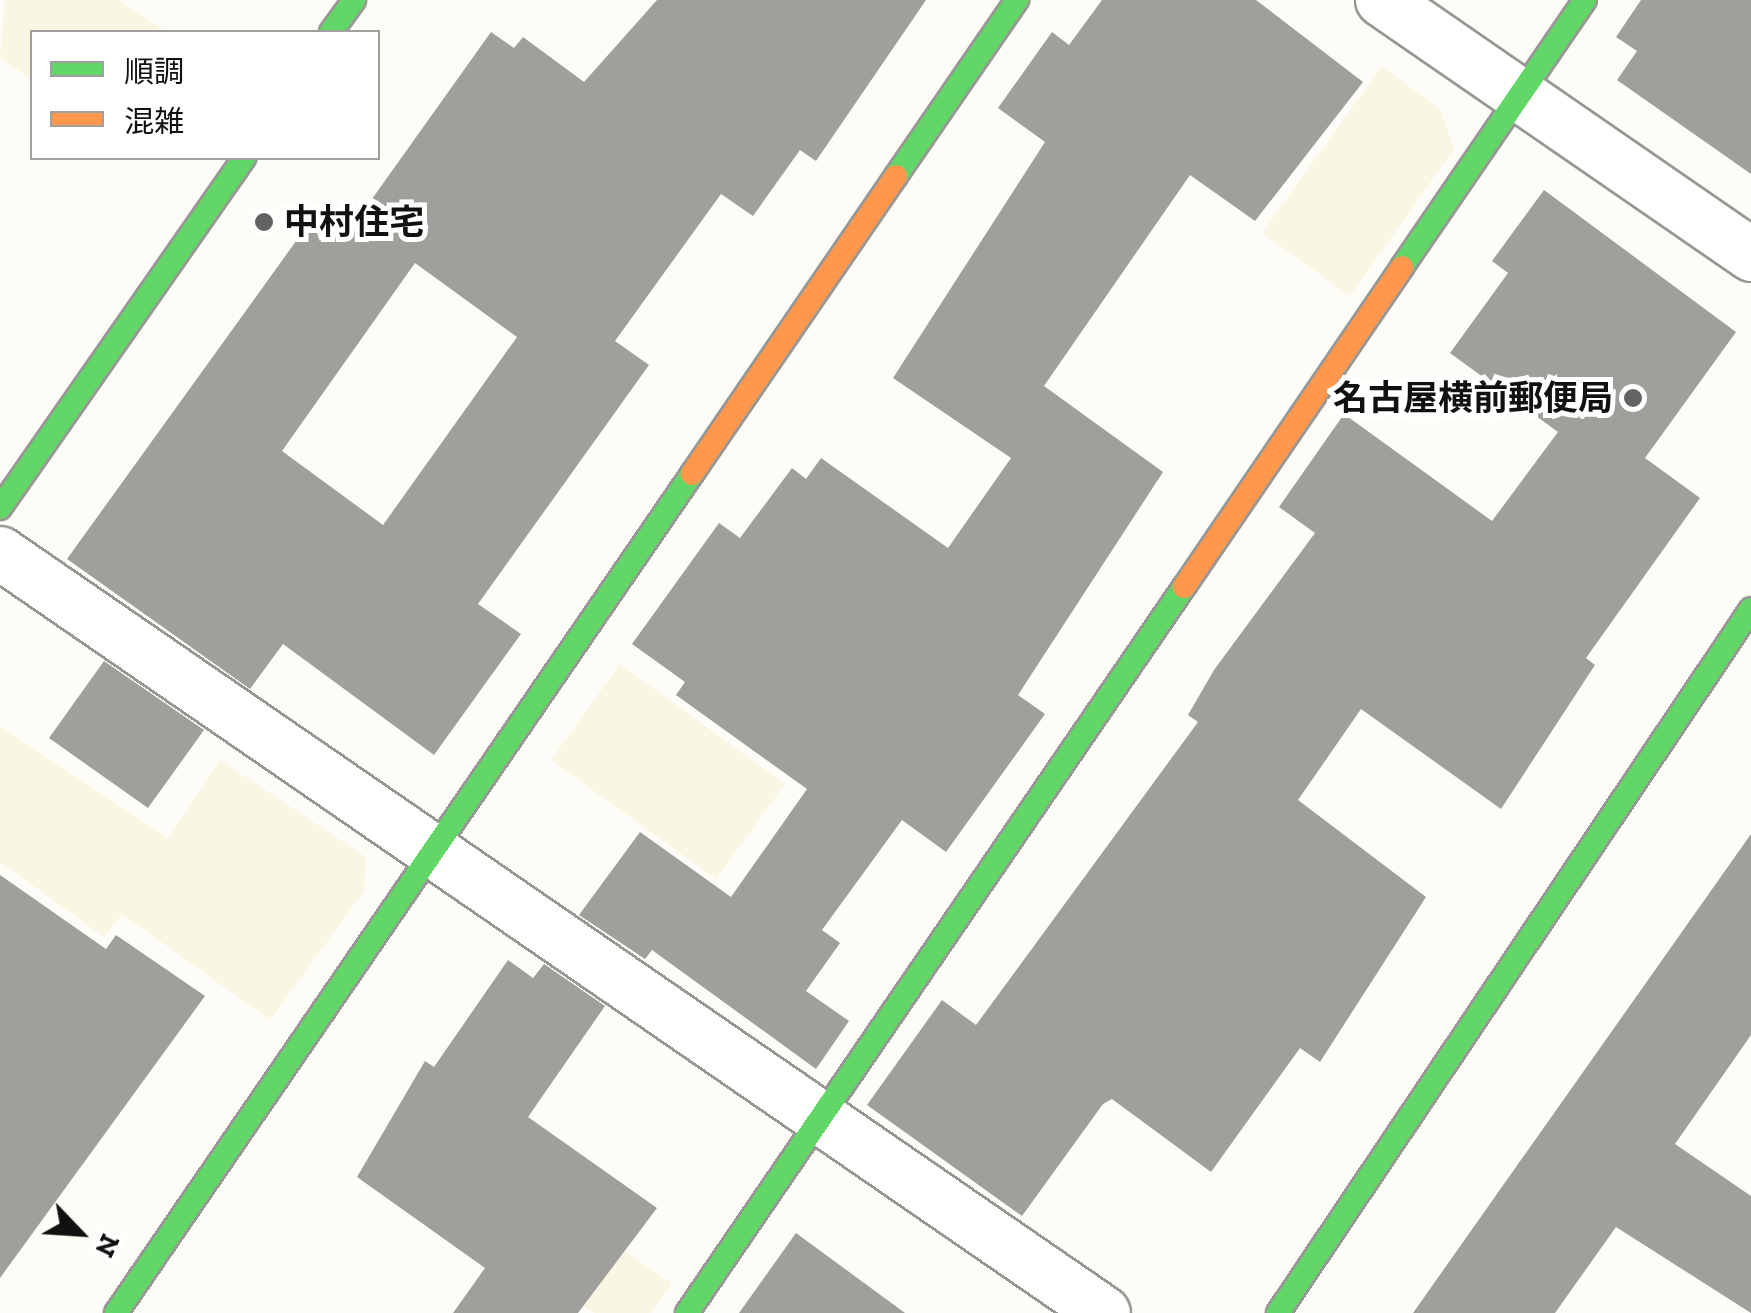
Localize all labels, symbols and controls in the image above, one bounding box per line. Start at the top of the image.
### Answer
legend [30,30,380,160]
text: 順調 [124,54,184,90]
text: 混雑 [124,104,184,140]
place label: 中村住宅 [284,201,424,243]
marker: 中村住宅 [253,211,275,233]
place label: 名古屋横前郵便局 [1333,377,1613,419]
marker: 名古屋横前郵便局 [1622,387,1644,409]
north arrow [30,1183,130,1283]
text: N [88,1229,127,1263]

